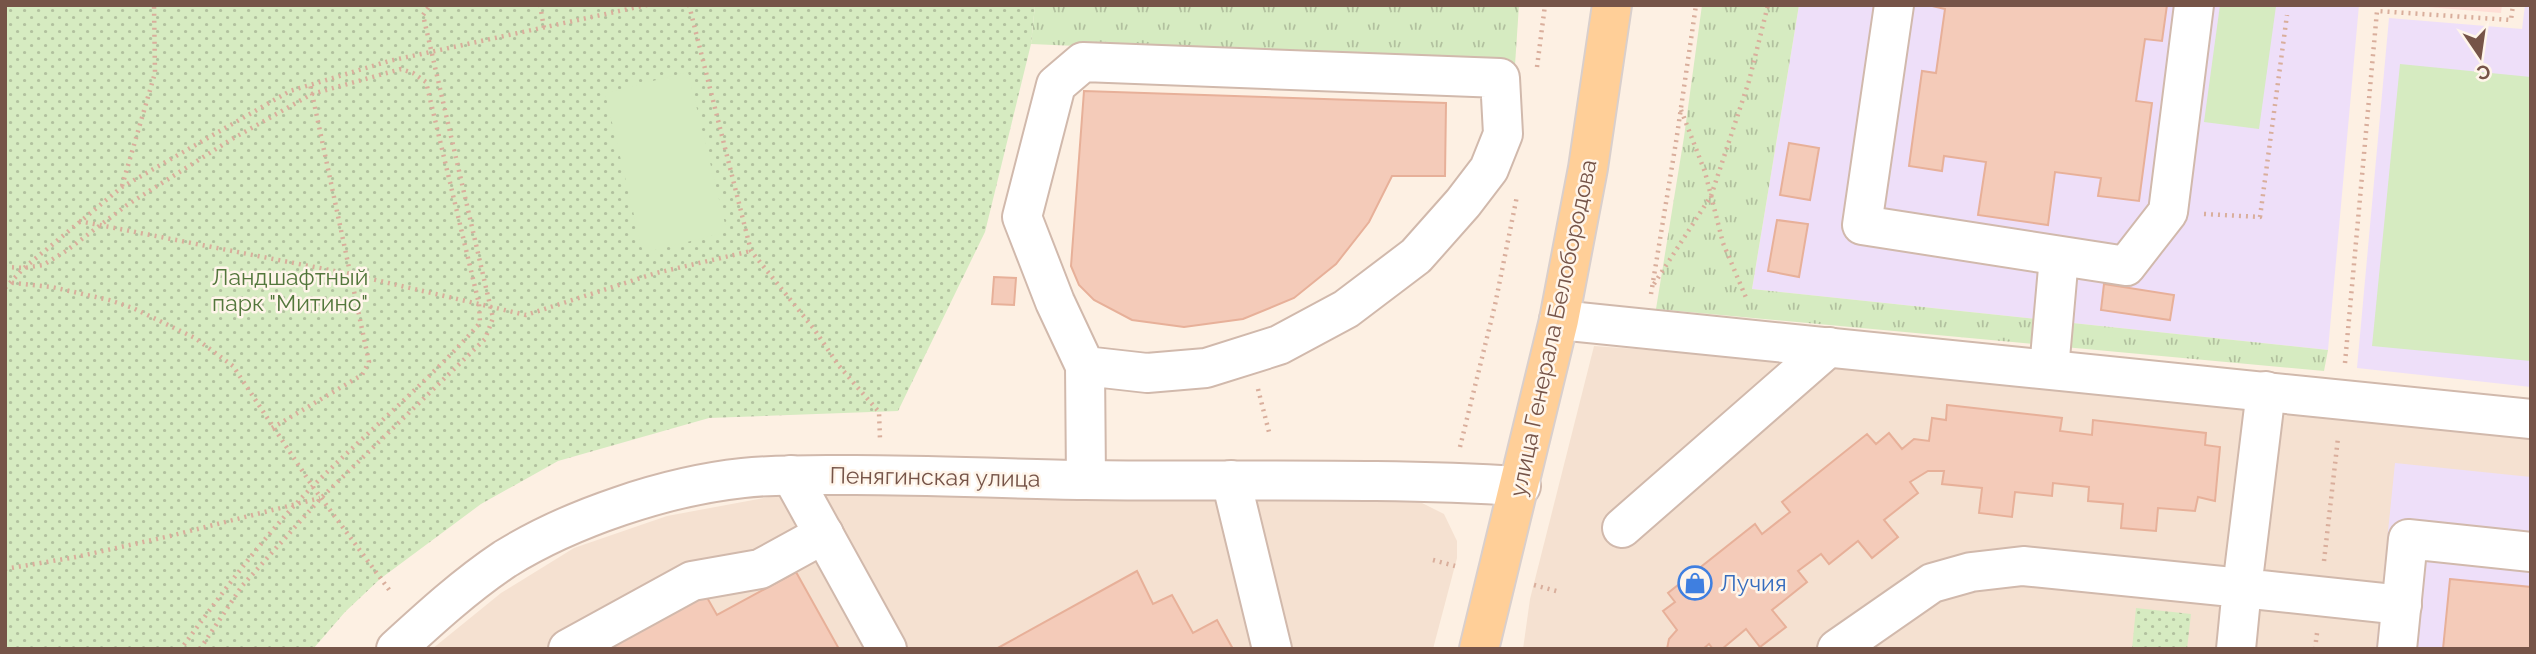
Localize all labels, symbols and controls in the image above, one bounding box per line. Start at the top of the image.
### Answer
north arrow [2445,21,2515,91]
text: С [2475,60,2493,85]
street label: улица Генерала Белобородова [1504,157,1601,499]
park label: Ландшафтный парк "Митино" [212,263,368,316]
street label: Пенягинская улица [829,461,1041,492]
shop icon: Лучия [1676,564,1714,602]
place label: Лучия [1720,569,1787,596]

